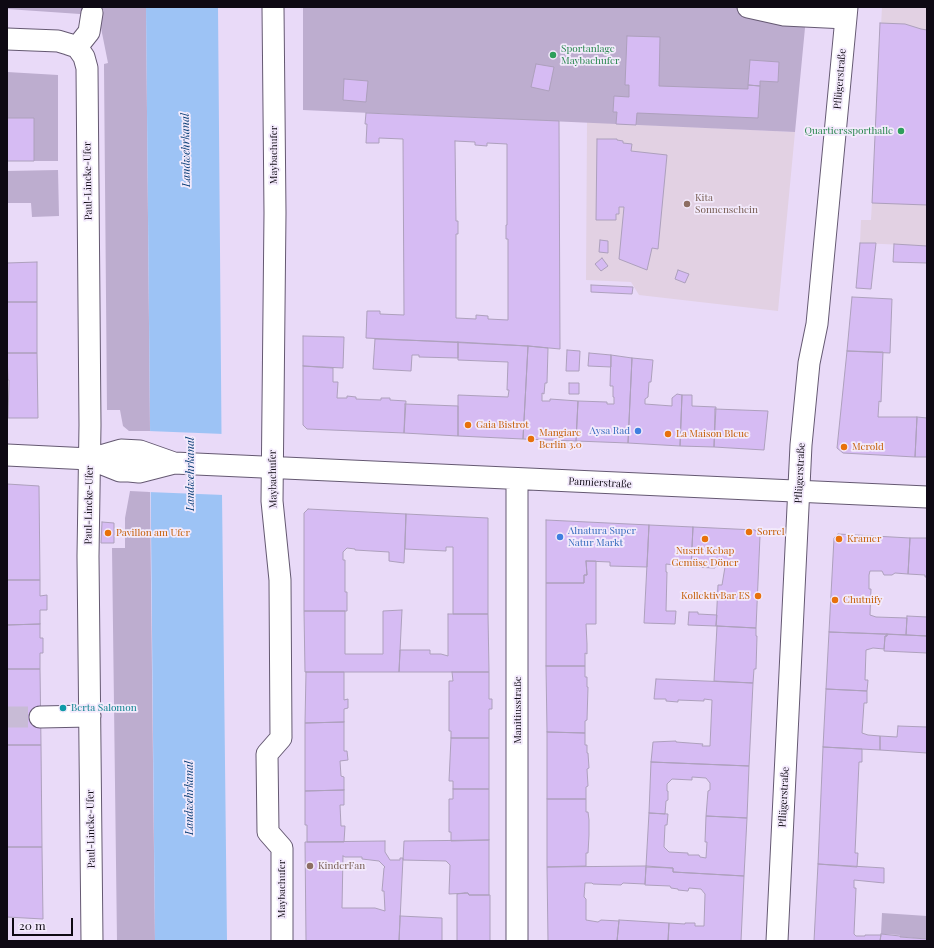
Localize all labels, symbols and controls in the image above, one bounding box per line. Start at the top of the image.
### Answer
place label: Sportanlage Maybachufer [561,43,619,66]
street label: Pflügerstraße [831,48,849,110]
marker: Sportanlage Maybachufer [548,50,558,60]
water label: Landwehrkanal [179,113,193,187]
place label: Quartierssporthalle [805,125,893,137]
street label: Maybachufer [268,126,280,184]
marker: Quartierssporthalle [896,126,906,136]
street label: Paul-Lincke-Ufer [81,142,95,220]
place label: Kita Sonnenschein [695,192,758,216]
marker: Kita Sonnenschein [682,199,692,209]
place label: Gaia Bistrot [476,419,529,431]
marker: Gaia Bistrot [463,420,473,430]
place label: Aysa Rad [590,425,630,437]
marker: Aysa Rad [633,426,643,436]
place label: Mangiare Berlin 3.0 [539,427,582,450]
place label: La Maison Bleue [676,428,749,440]
marker: La Maison Bleue [663,429,673,439]
marker: Mangiare Berlin 3.0 [526,434,536,444]
water label: Landwehrkanal [184,437,198,511]
place label: Merold [852,441,884,453]
street label: Pflügerstraße [792,442,808,504]
marker: Merold [839,442,849,452]
street label: Maybachufer [266,450,280,508]
street label: Paul-Lincke-Ufer [82,466,96,544]
street label: Pannierstraße [568,475,632,491]
place label: Alnatura Super Natur Markt [568,525,636,548]
place label: Sorrel [757,526,784,538]
place label: Pavillon am Ufer [116,527,190,539]
marker: Sorrel [744,527,754,537]
marker: Pavillon am Ufer [103,528,113,538]
marker: Alnatura Super Natur Markt [555,532,565,542]
place label: Kramer [847,533,881,545]
marker: Nusrit Kebap Gemüse Döner [700,534,710,544]
marker: Kramer [834,534,844,544]
place label: Nusrit Kebap Gemüse Döner [672,545,738,568]
place label: KollektivBar ES [681,590,750,602]
marker: KollektivBar ES [753,591,763,601]
place label: Chutnify [843,594,882,606]
marker: Chutnify [830,595,840,605]
street label: Manitiusstraße [512,676,524,744]
place label: Berta Salomon [71,702,137,714]
marker: Berta Salomon [58,703,68,713]
water label: Landwehrkanal [183,761,197,835]
street label: Pflügerstraße [776,766,792,828]
street label: Paul-Lincke-Ufer [84,790,98,868]
street label: Maybachufer [276,860,288,918]
place label: KinderFan [318,860,365,872]
marker: KinderFan [305,861,315,871]
scale bar [14,910,75,936]
text: 20 m [19,917,46,933]

